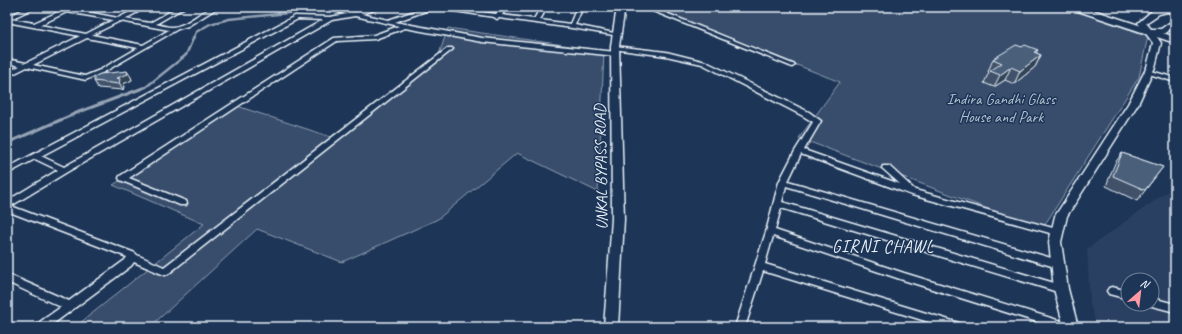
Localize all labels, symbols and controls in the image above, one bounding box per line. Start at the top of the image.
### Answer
park label: Indira Gandhi Glass House and Park [947,89,1057,127]
street label: UNKAL BYPASS ROAD [590,102,612,230]
district label: GIRNI CHAWL [832,236,934,257]
north arrow [1120,272,1160,312]
text: N [1138,275,1153,292]

